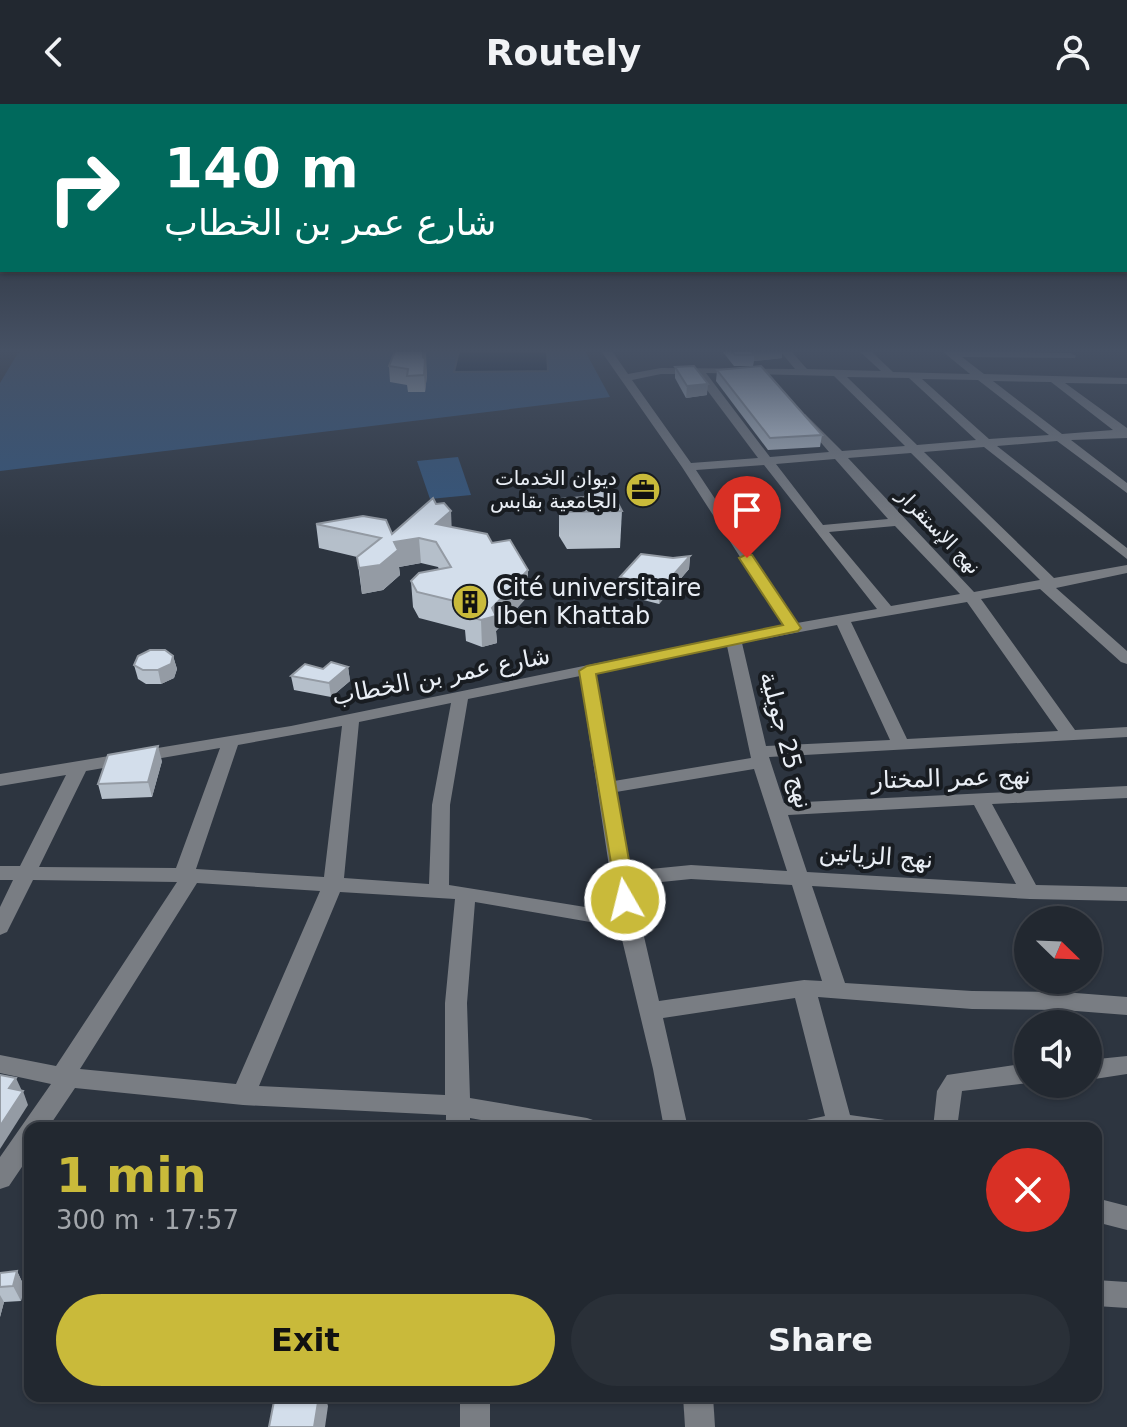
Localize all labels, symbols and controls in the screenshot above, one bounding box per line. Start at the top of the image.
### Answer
icon: back [32,30,76,74]
icon: person [1051,30,1095,74]
text: Routely [486,32,641,73]
text: 140 m [164,135,359,200]
icon: right [32,136,136,240]
text: شارع عمر بن الخطاب [164,202,497,243]
place label: ديوان الخدمات الجامعية بقابس [490,466,617,513]
office icon: ديوان الخدمات الجامعية بقابس [624,471,662,509]
pin [713,476,781,558]
street label: نهج الإستقرار [891,482,986,579]
icon: arrive [725,488,769,532]
place label: Cité universitaire Iben Khattab [496,574,701,630]
building icon: Cité universitaire Iben Khattab [451,583,489,621]
street label: شارع عمر بن الخطاب [330,641,552,711]
street label: نهج 25 جويلية [754,668,818,812]
street label: نهج عمر المختار [870,761,1031,795]
street label: نهج الزياتين [818,838,934,874]
position arrow [583,858,667,942]
north arrow [1014,906,1102,994]
map controls [1014,906,1102,1098]
button: sound [1014,1010,1102,1098]
text: 1 min [56,1147,207,1203]
button: close [986,1148,1070,1232]
text: 300 m · 17:57 [56,1205,239,1235]
button: Exit [56,1294,555,1386]
button: Share [571,1294,1070,1386]

